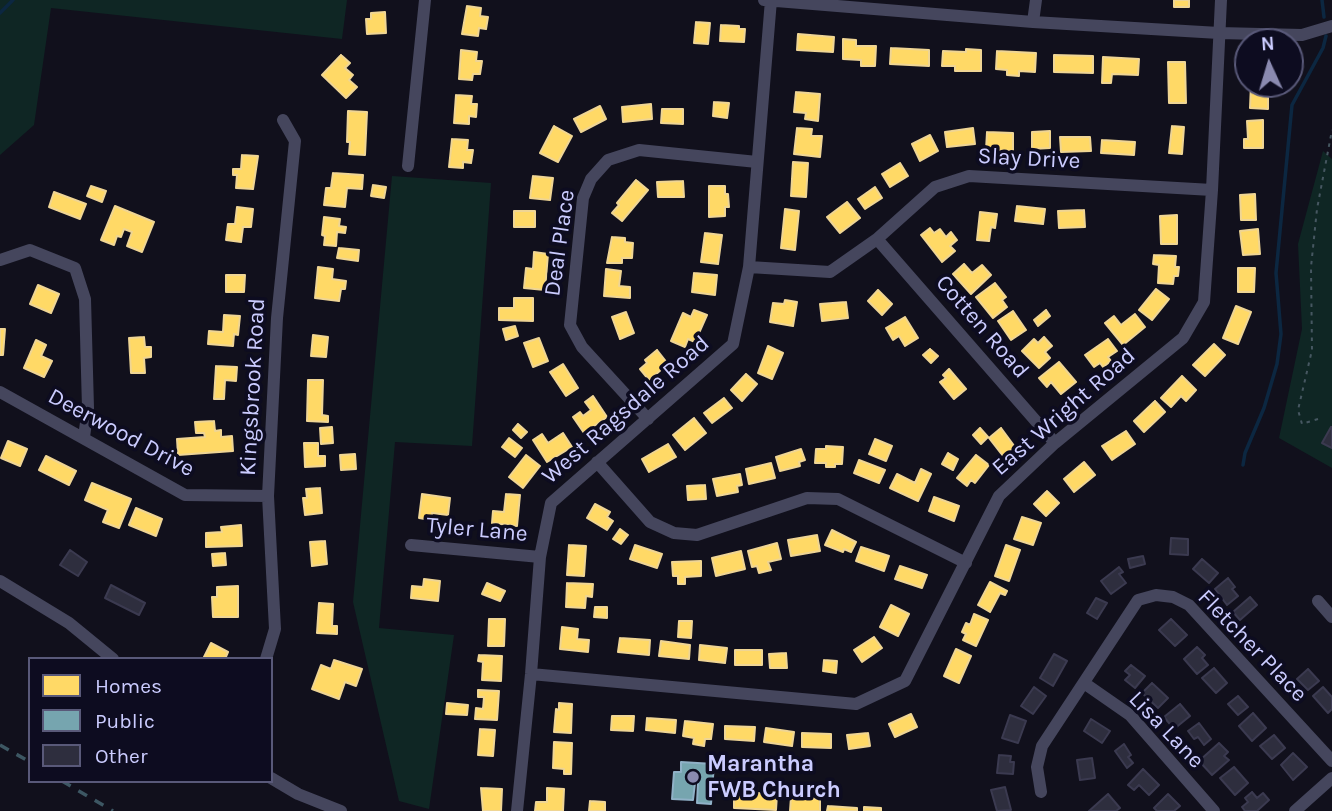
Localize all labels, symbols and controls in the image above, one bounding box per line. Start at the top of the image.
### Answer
north arrow [1234,28,1304,98]
text: N [1260,33,1275,55]
street label: Slay Drive [977,143,1081,175]
street label: Deal Place [539,188,581,298]
street label: Cotten Road [930,270,1034,384]
street label: Kingsbrook Road [235,297,271,477]
street label: West Ragsdale Road [537,330,715,490]
street label: East Wright Road [987,342,1141,482]
street label: Deerwood Drive [43,383,199,483]
street label: Tyler Lane [425,512,529,548]
street label: Fletcher Place [1191,584,1313,708]
legend [28,657,273,783]
text: Homes [95,674,162,698]
street label: Lisa Lane [1122,686,1210,774]
text: Public [95,709,155,733]
text: Other [95,744,148,768]
place label: Marantha FWB Church [707,750,841,804]
marker: Marantha FWB Church [685,769,701,785]

